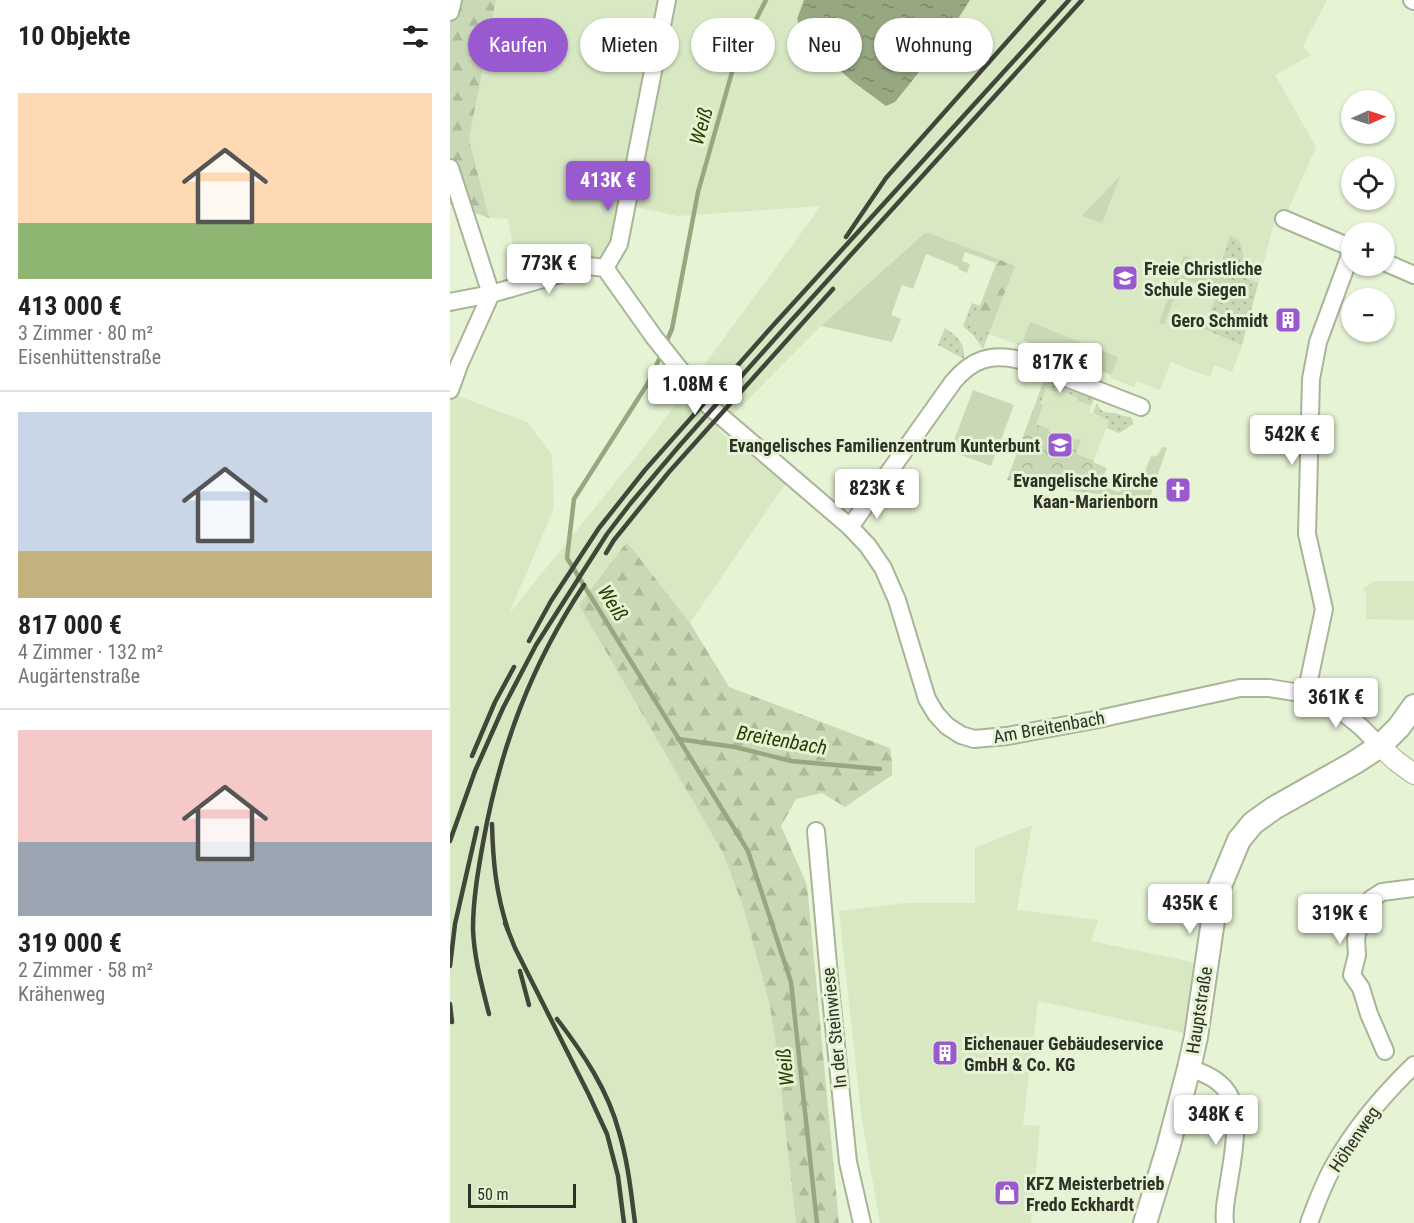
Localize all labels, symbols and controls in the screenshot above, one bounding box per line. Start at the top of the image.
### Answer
chip: Kaufen [468,18,568,72]
chip: Mieten [580,18,679,72]
chip: Filter [691,18,775,72]
chip: Neu [787,18,862,72]
chip: Wohnung [874,18,993,72]
icon: filters [399,20,432,53]
text: 10 Objekte [18,21,131,51]
north arrow [1341,90,1395,144]
map controls [1341,90,1395,342]
water label: Weiß [684,104,718,148]
icon: home [171,132,279,240]
button: locate [1341,156,1395,210]
pin: 413K € [559,161,657,212]
text: 413K € [580,168,636,192]
button: + [1341,222,1395,276]
pin: 773K € [500,244,598,295]
text: 773K € [521,251,577,275]
place label: Freie Christliche Schule Siegen [1144,258,1263,300]
school or university icon: Freie Christliche Schule Siegen [1110,263,1140,293]
button: − [1341,288,1395,342]
text: 413 000 € [18,291,122,321]
building icon: Gero Schmidt [1273,305,1303,335]
place label: Gero Schmidt [1171,310,1268,331]
text: 3 Zimmer · 80 m² [18,321,153,345]
pin: 817K € [1011,343,1109,394]
text: Eisenhüttenstraße [18,345,161,369]
text: 817K € [1032,350,1088,374]
pin: 1.08M € [640,365,750,416]
text: 1.08M € [662,372,728,396]
pin: 542K € [1243,415,1341,466]
text: 542K € [1264,422,1320,446]
school or university icon: Evangelisches Familienzentrum Kunterbunt [1045,430,1075,460]
place label: Evangelisches Familienzentrum Kunterbunt [729,435,1040,456]
icon: home [171,451,279,559]
pin: 823K € [828,469,926,520]
place label: Evangelische Kirche Kaan-Marienborn [1013,470,1158,512]
church icon: Evangelische Kirche Kaan-Marienborn [1163,475,1193,505]
text: 823K € [849,476,905,500]
water label: Weiß [593,580,633,626]
text: 817 000 € [18,610,122,640]
text: 4 Zimmer · 132 m² [18,640,163,664]
text: Augärtenstraße [18,664,140,688]
pin: 361K € [1287,678,1385,729]
text: 361K € [1308,685,1364,709]
street label: Am Breitenbach [992,707,1106,747]
water label: Breitenbach [735,720,829,760]
icon: home [171,769,279,877]
pin: 435K € [1141,884,1239,935]
text: 435K € [1162,891,1218,915]
pin: 319K € [1291,894,1389,945]
text: 319K € [1312,901,1368,925]
text: 319 000 € [18,928,122,958]
text: 2 Zimmer · 58 m² [18,958,153,982]
street label: Hauptstraße [1182,965,1216,1055]
street label: In der Steinwiese [817,967,851,1089]
text: Krähenweg [18,982,105,1006]
place label: Eichenauer Gebäudeservice GmbH & Co. KG [964,1033,1164,1075]
building icon: Eichenauer Gebäudeservice GmbH & Co. KG [930,1038,960,1068]
water label: Weiß [771,1047,799,1087]
pin: 348K € [1167,1095,1265,1146]
text: 348K € [1188,1102,1244,1126]
street label: Höhenweg [1324,1102,1384,1176]
place label: KFZ Meisterbetrieb Fredo Eckhardt [1026,1173,1164,1215]
shop icon: KFZ Meisterbetrieb Fredo Eckhardt [992,1178,1022,1208]
scale bar [468,1181,576,1208]
text: 50 m [477,1185,509,1204]

